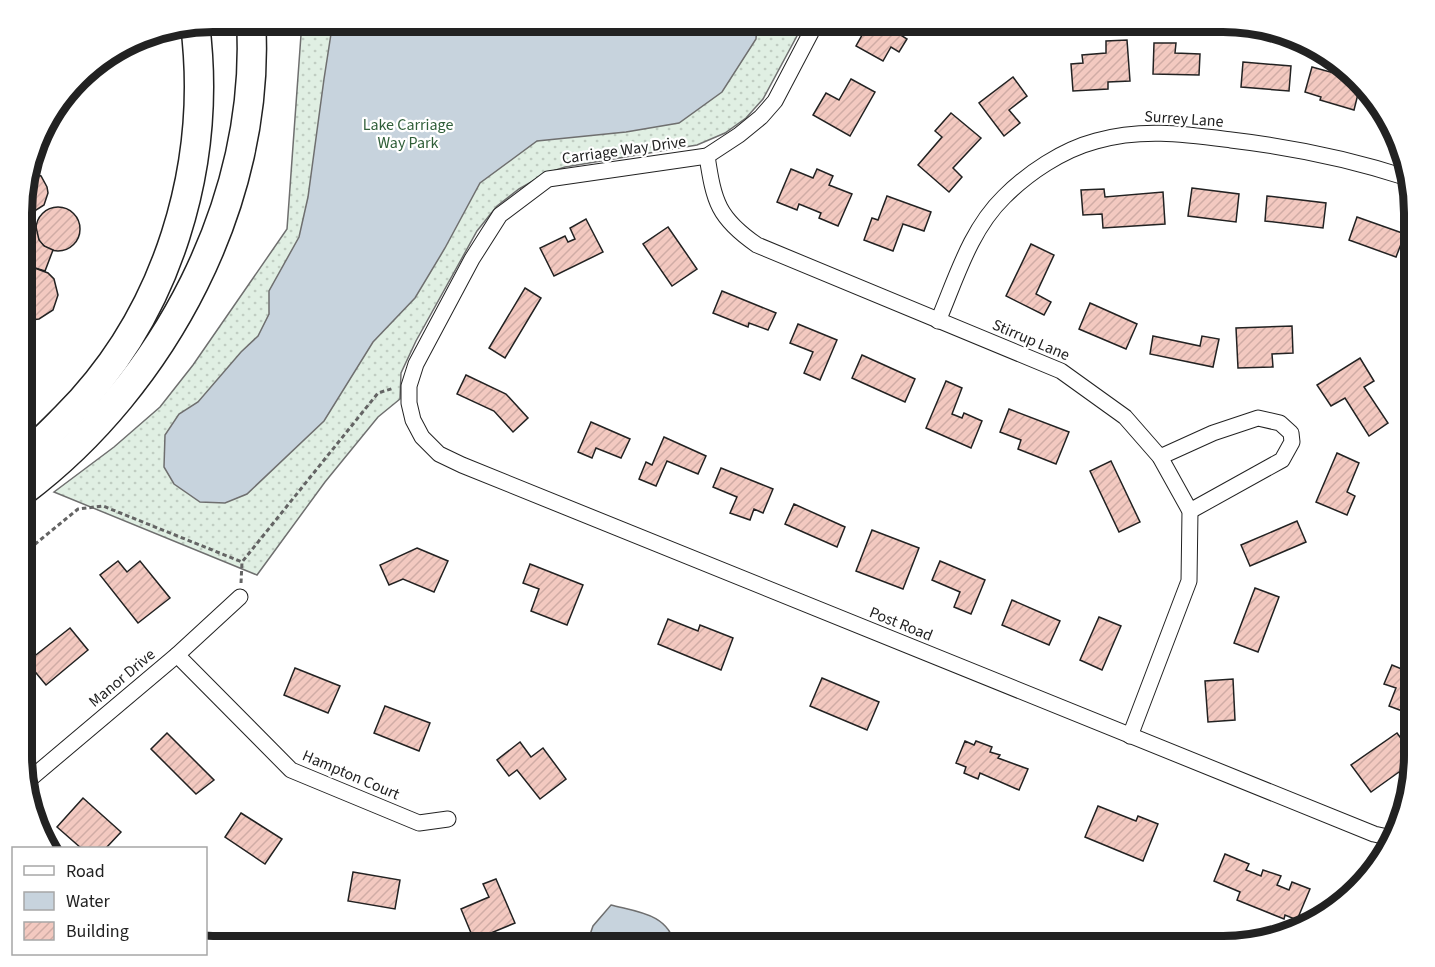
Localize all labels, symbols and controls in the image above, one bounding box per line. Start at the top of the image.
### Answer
street label: Surrey Lane [1144,105,1224,133]
park label: Lake Carriage Way Park [363,114,453,154]
street label: Carriage Way Drive [561,130,687,170]
street label: Stirrup Lane [989,314,1073,366]
street label: Post Road [866,601,936,647]
street label: Manor Drive [84,644,160,712]
street label: Hampton Court [299,745,404,806]
legend [12,847,207,955]
text: Road [66,859,105,884]
text: Water [66,889,110,914]
text: Building [66,919,129,944]

